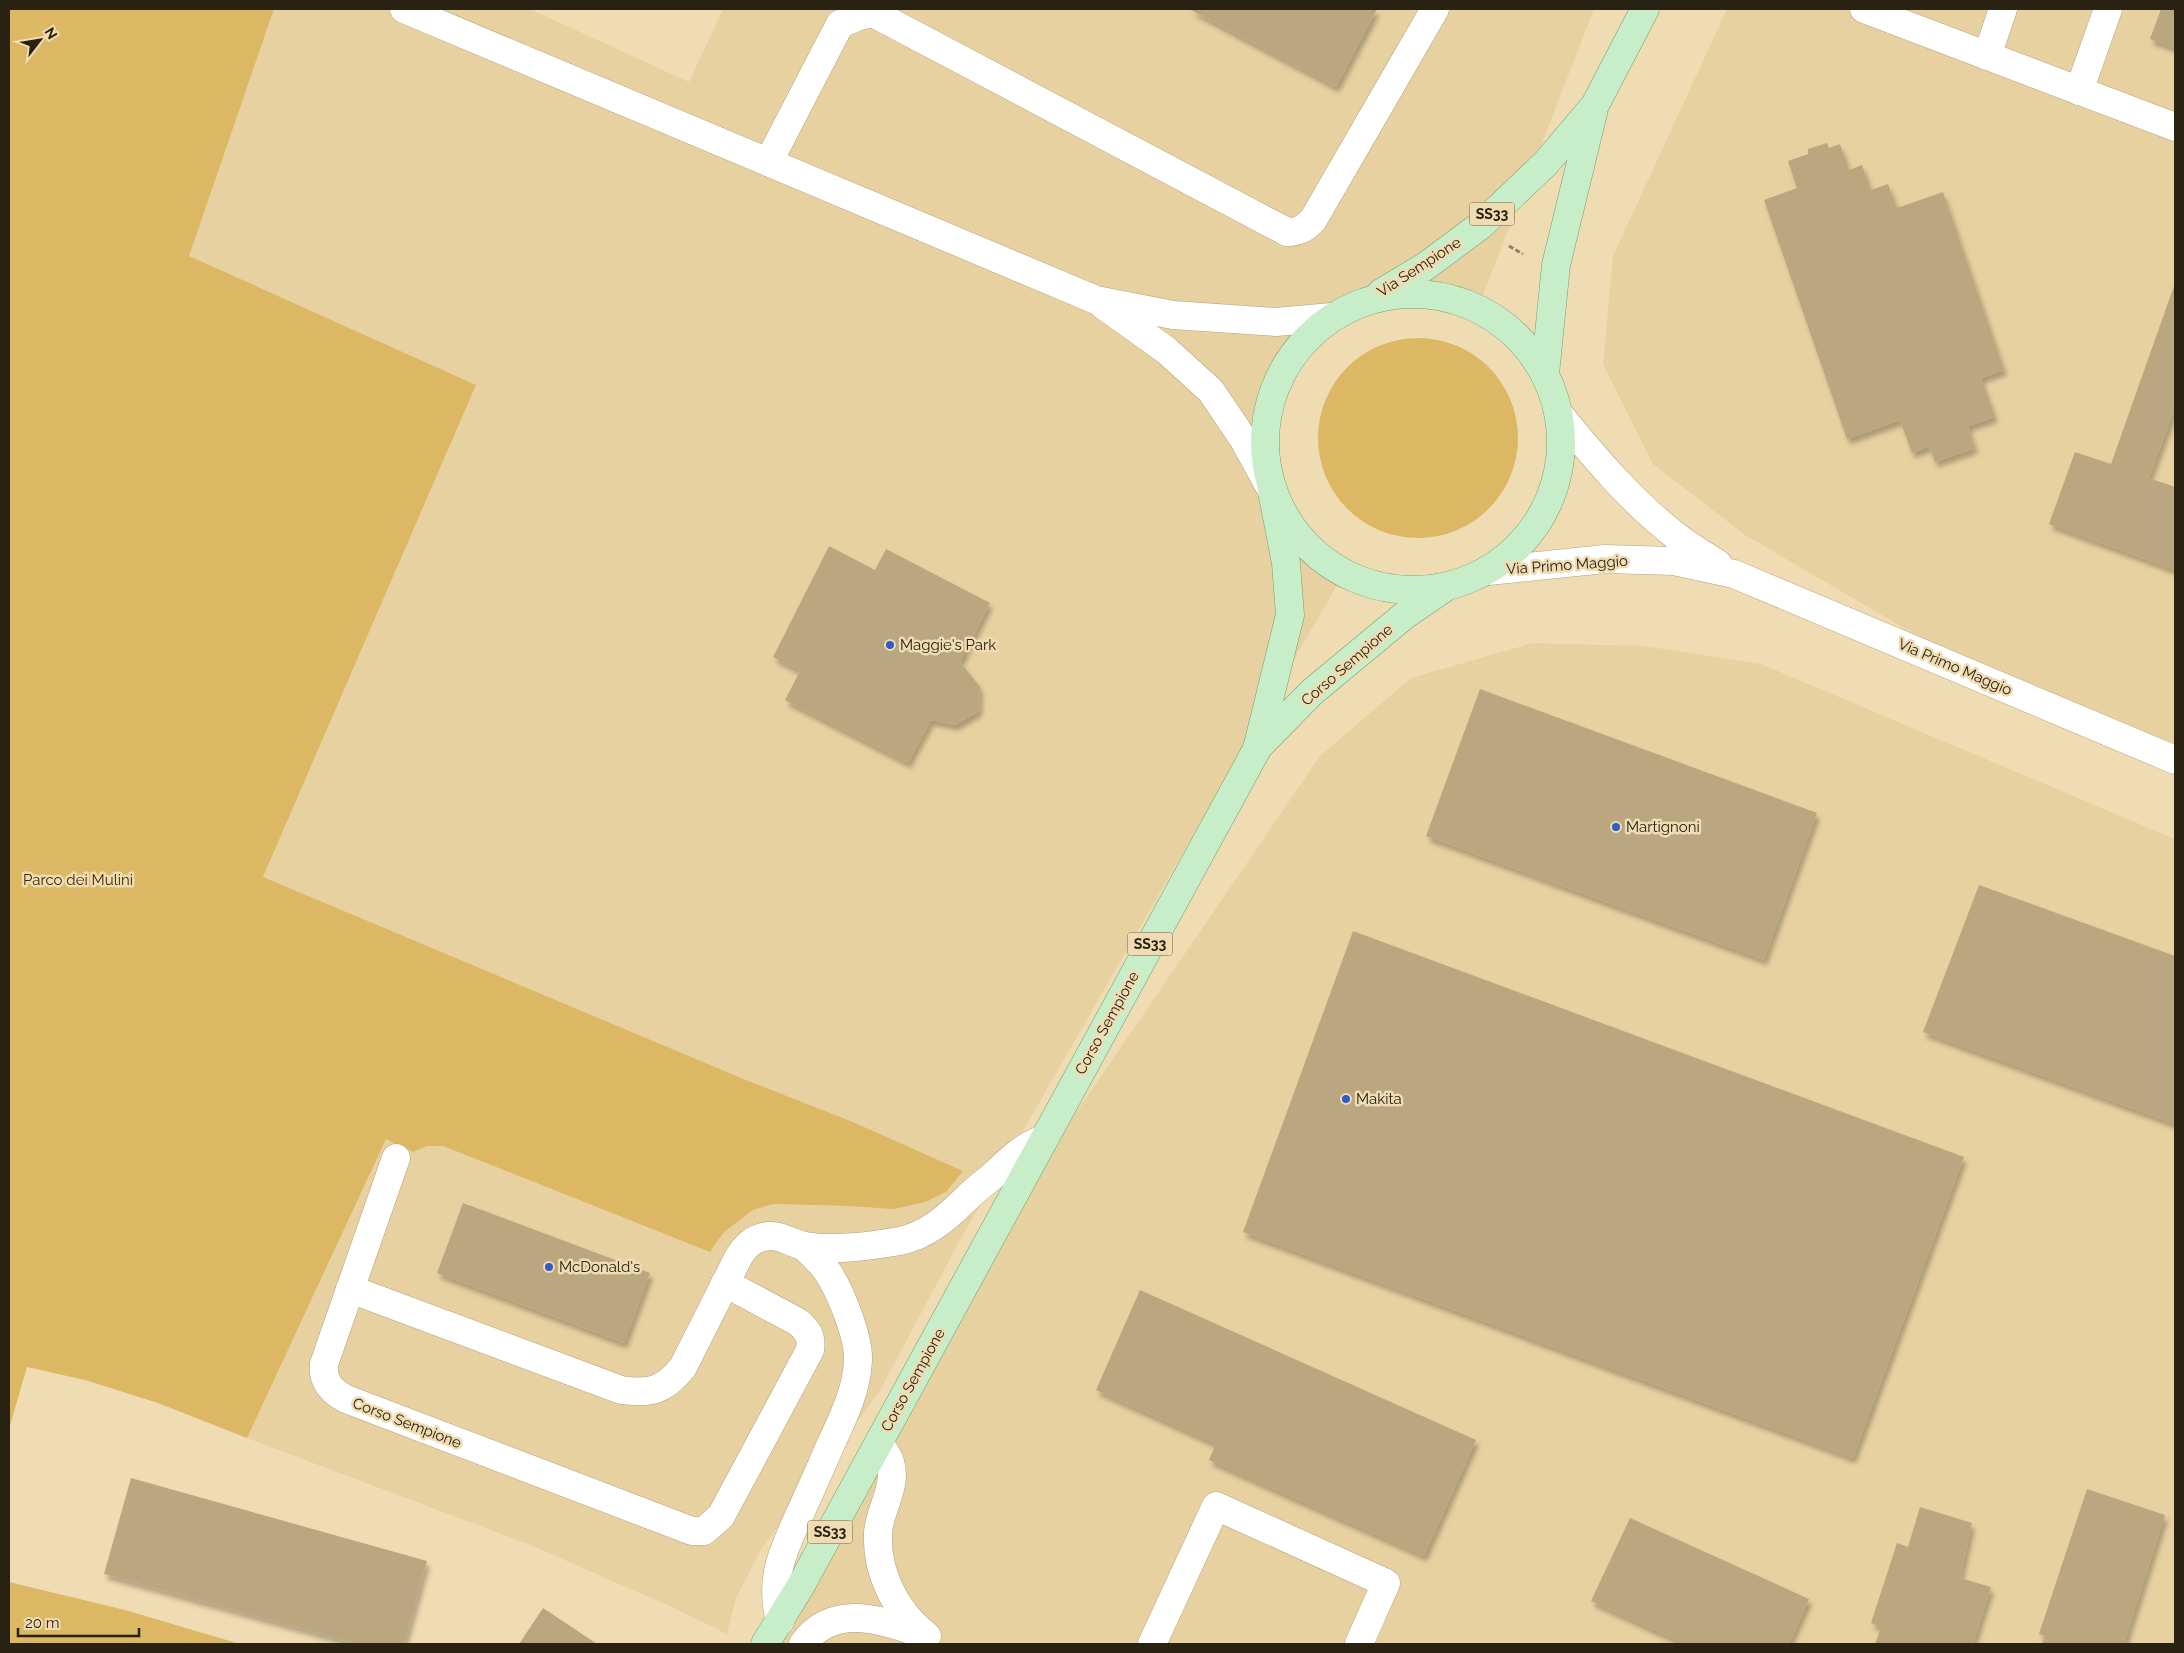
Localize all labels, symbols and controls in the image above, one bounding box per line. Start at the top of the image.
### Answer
north arrow [15,15,65,65]
text: N [42,25,61,42]
road number: SS33 [1470,202,1514,225]
street label: Via Sempione [1374,233,1464,301]
street label: Via Primo Maggio [1506,552,1628,578]
street label: Corso Sempione [1298,620,1397,710]
street label: Via Primo Maggio [1895,635,2015,699]
place label: Maggie's Park [900,636,996,654]
marker: Maggie's Park [884,639,896,651]
place label: Martignoni [1626,818,1700,836]
marker: Martignoni [1610,821,1622,833]
park label: Parco dei Mulini [23,871,133,889]
road number: SS33 [1128,932,1172,956]
street label: Corso Sempione [1071,968,1143,1078]
place label: Makita [1356,1090,1402,1108]
marker: Makita [1340,1093,1352,1105]
place label: McDonald's [559,1258,640,1276]
marker: McDonald's [543,1261,555,1273]
street label: Corso Sempione [877,1325,949,1435]
street label: Corso Sempione [350,1394,464,1452]
road number: SS33 [808,1520,852,1544]
scale bar [18,1606,139,1638]
text: 20 m [25,1614,60,1632]

